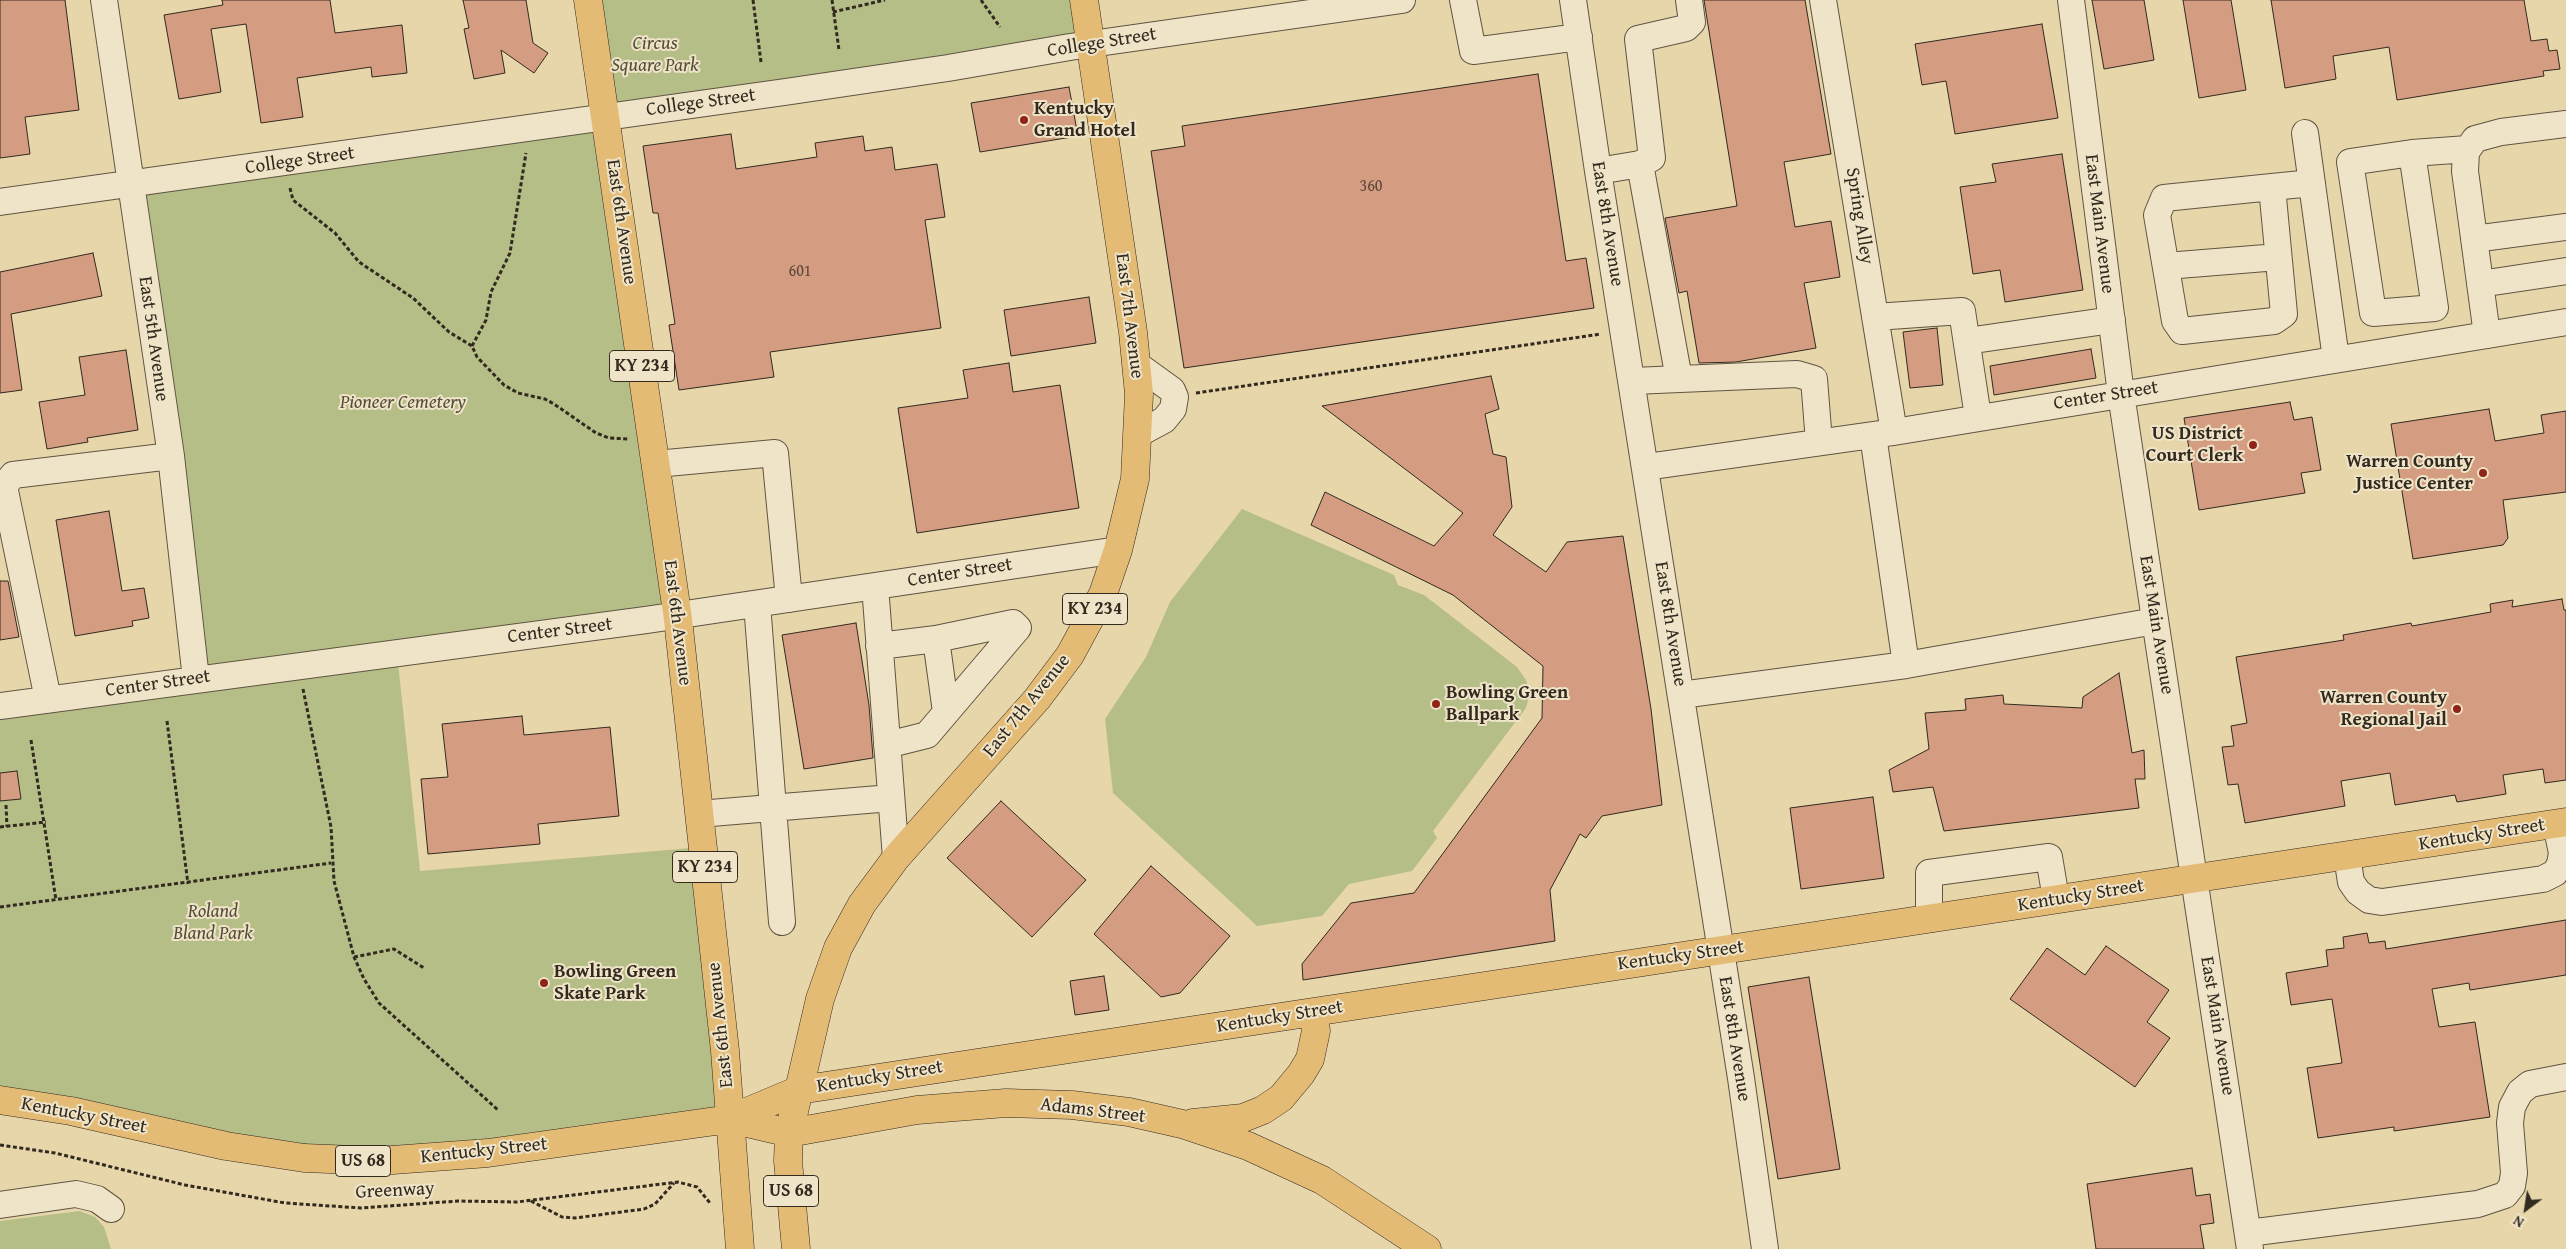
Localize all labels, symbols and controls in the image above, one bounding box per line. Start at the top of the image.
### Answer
street label: College Street [1046,23,1158,63]
park label: Circus Square Park [611,33,699,77]
street label: College Street [645,84,757,122]
place label: Kentucky Grand Hotel [1034,98,1136,142]
marker: Kentucky Grand Hotel [1018,114,1030,126]
street label: College Street [244,142,356,180]
street label: East Main Avenue [2079,153,2119,295]
street label: East 6th Avenue [601,158,641,286]
street label: East 8th Avenue [1586,160,1628,288]
street label: Spring Alley [1840,166,1878,266]
house number: 360 [1359,177,1383,197]
street label: East 7th Avenue [1110,252,1148,380]
house number: 601 [788,262,812,282]
street label: East 5th Avenue [133,275,173,403]
road number: KY 234 [610,351,674,382]
street label: Center Street [2052,376,2160,416]
park label: Pioneer Cemetery [340,392,466,414]
place label: US District Court Clerk [2146,423,2243,467]
marker: US District Court Clerk [2247,439,2259,451]
place label: Warren County Justice Center [2346,451,2473,495]
marker: Warren County Justice Center [2477,467,2489,479]
street label: Center Street [906,553,1014,593]
street label: East Main Avenue [2134,554,2178,696]
street label: East 6th Avenue [658,559,696,687]
street label: East 8th Avenue [1649,560,1691,688]
road number: KY 234 [1062,594,1128,624]
street label: Center Street [506,613,614,649]
street label: East 7th Avenue [978,650,1076,762]
street label: Center Street [104,665,212,703]
place label: Bowling Green Ballpark [1446,682,1568,726]
place label: Warren County Regional Jail [2320,687,2447,731]
marker: Bowling Green Ballpark [1430,698,1442,710]
marker: Warren County Regional Jail [2451,703,2463,715]
street label: Kentucky Street [2417,814,2547,856]
road number: KY 234 [672,852,738,882]
street label: Kentucky Street [2016,875,2146,917]
park label: Roland Bland Park [173,901,253,945]
street label: Kentucky Street [1616,936,1746,976]
street label: East Main Avenue [2195,955,2239,1097]
place label: Bowling Green Skate Park [554,961,676,1005]
street label: East 6th Avenue [703,961,739,1089]
street label: East 8th Avenue [1713,975,1755,1103]
marker: Bowling Green Skate Park [538,977,550,989]
street label: Kentucky Street [1215,996,1345,1038]
street label: Kentucky Street [815,1056,945,1098]
street label: Kentucky Street [19,1093,149,1139]
street label: Adams Street [1039,1093,1147,1129]
street label: Kentucky Street [420,1133,548,1169]
road number: US 68 [336,1146,390,1176]
road number: US 68 [764,1176,818,1206]
street label: Greenway [355,1178,435,1204]
north arrow [2501,1184,2551,1234]
text: N [2509,1211,2527,1233]

